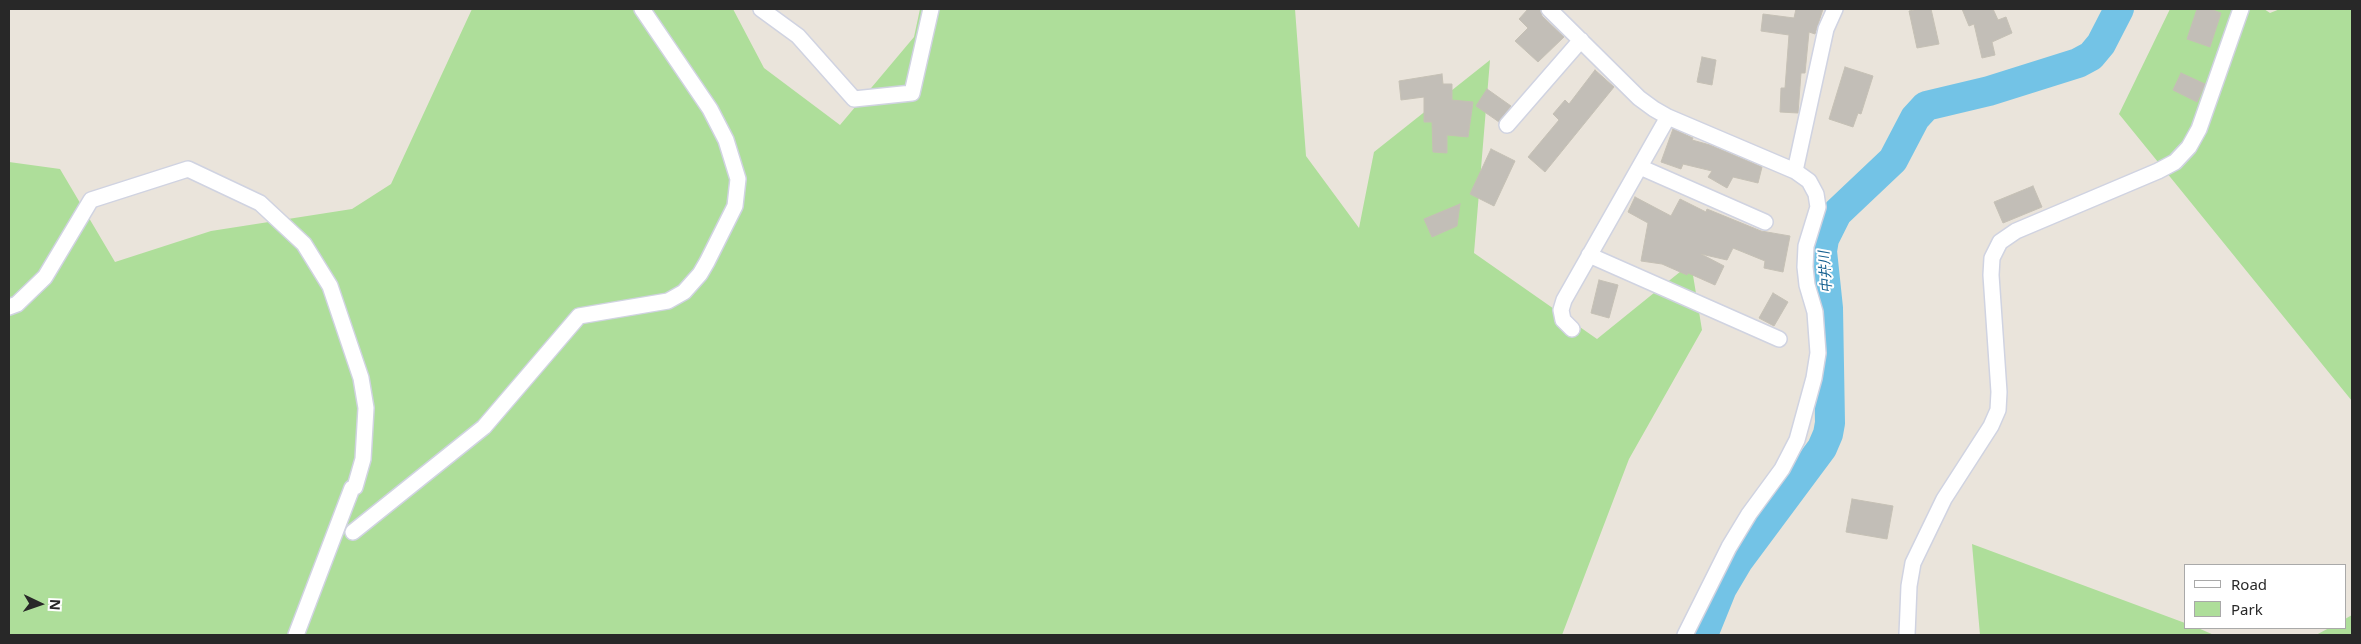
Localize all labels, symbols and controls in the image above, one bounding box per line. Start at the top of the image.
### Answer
water label: 中井川 [1816,250,1836,294]
legend [2184,564,2346,629]
text: Road [2231,574,2267,594]
north arrow [15,579,65,629]
text: N [46,599,65,611]
text: Park [2231,599,2263,619]

